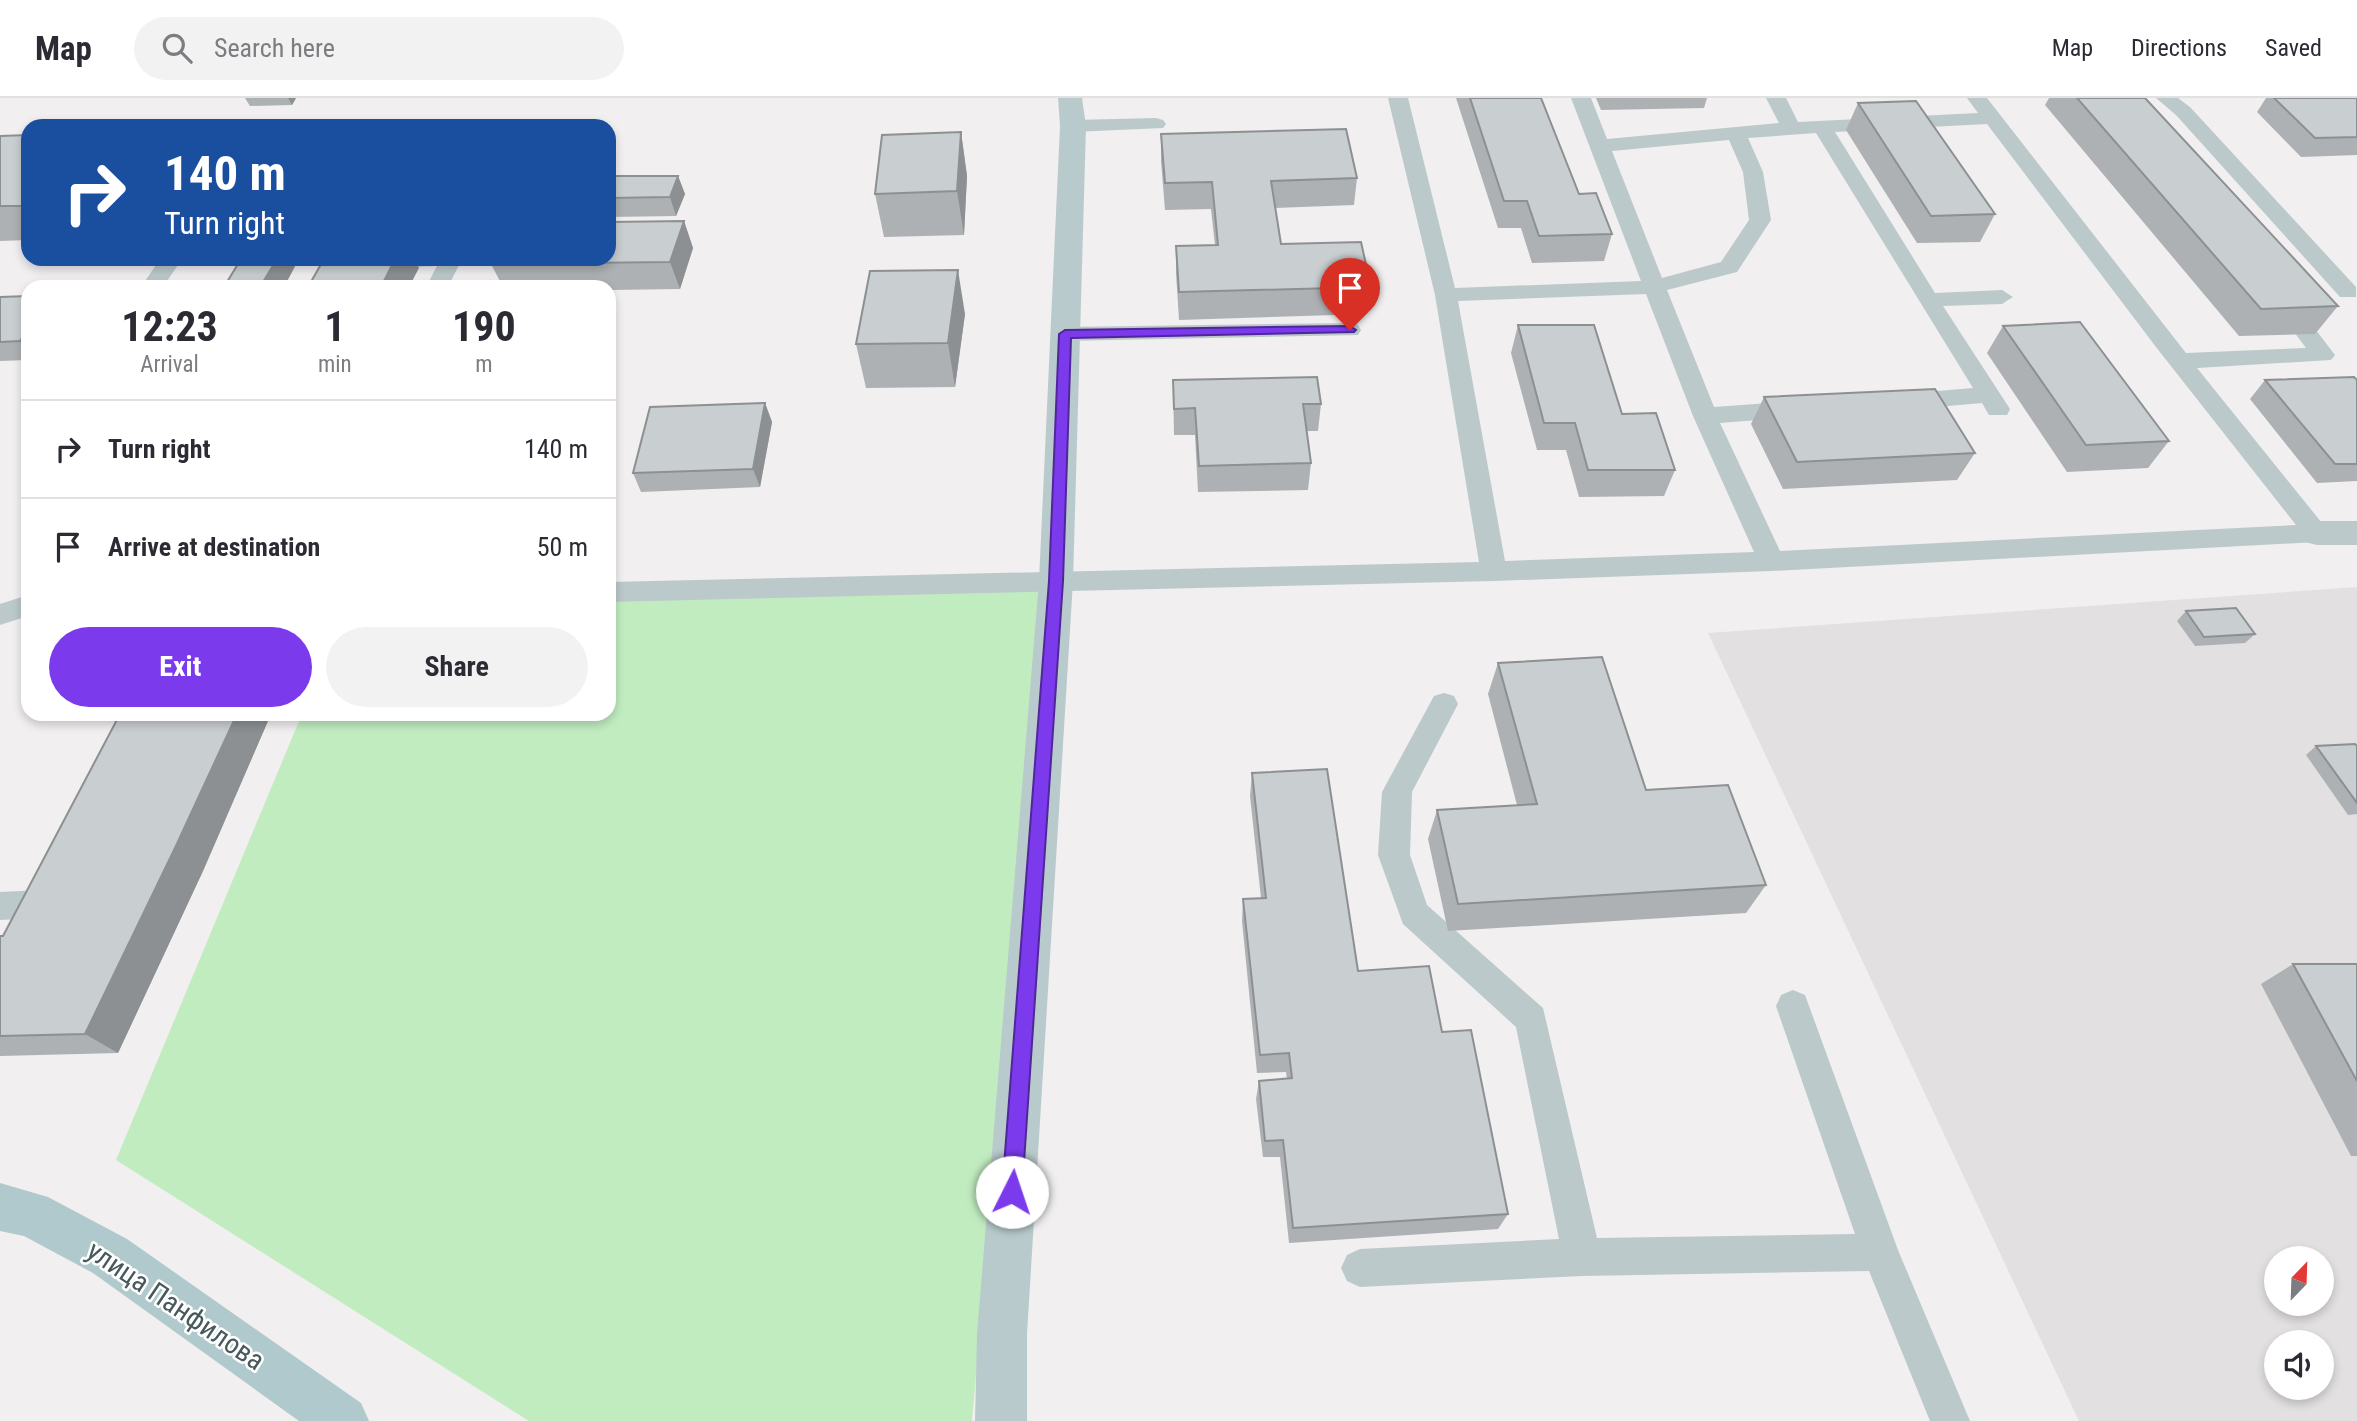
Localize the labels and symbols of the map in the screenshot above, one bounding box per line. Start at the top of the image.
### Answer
pin [1320,258,1380,330]
position arrow [975,1155,1049,1229]
street label: улица Панфилова [81,1234,271,1377]
north arrow [2264,1246,2334,1316]

